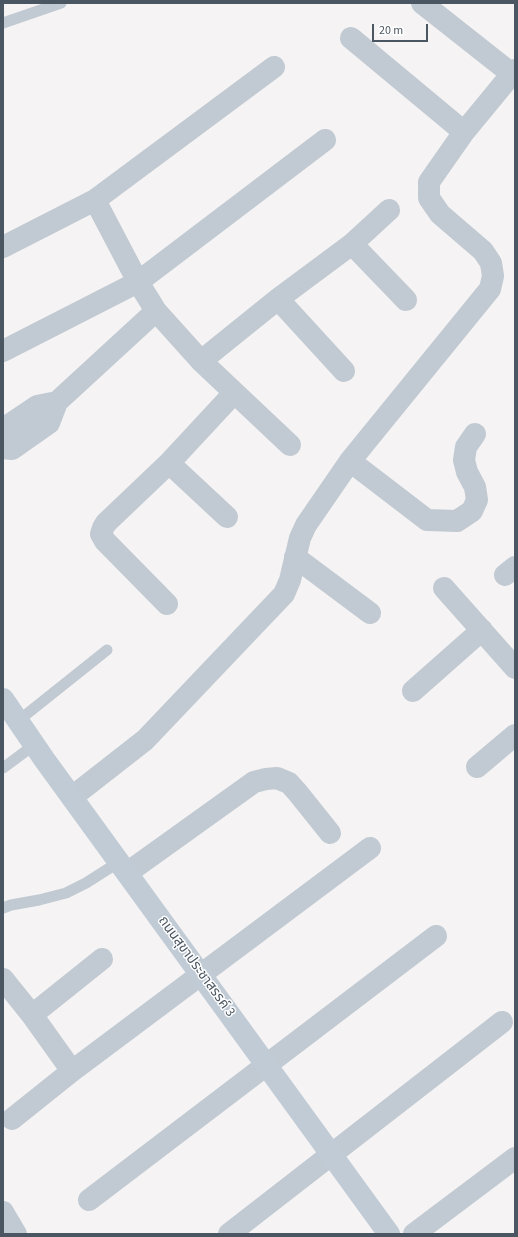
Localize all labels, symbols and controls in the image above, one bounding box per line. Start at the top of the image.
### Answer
scale bar [374,16,430,42]
text: 20 m [379,22,403,39]
street label: ถนนสุขาประชาสรรค์ 3 [154,913,238,1021]

